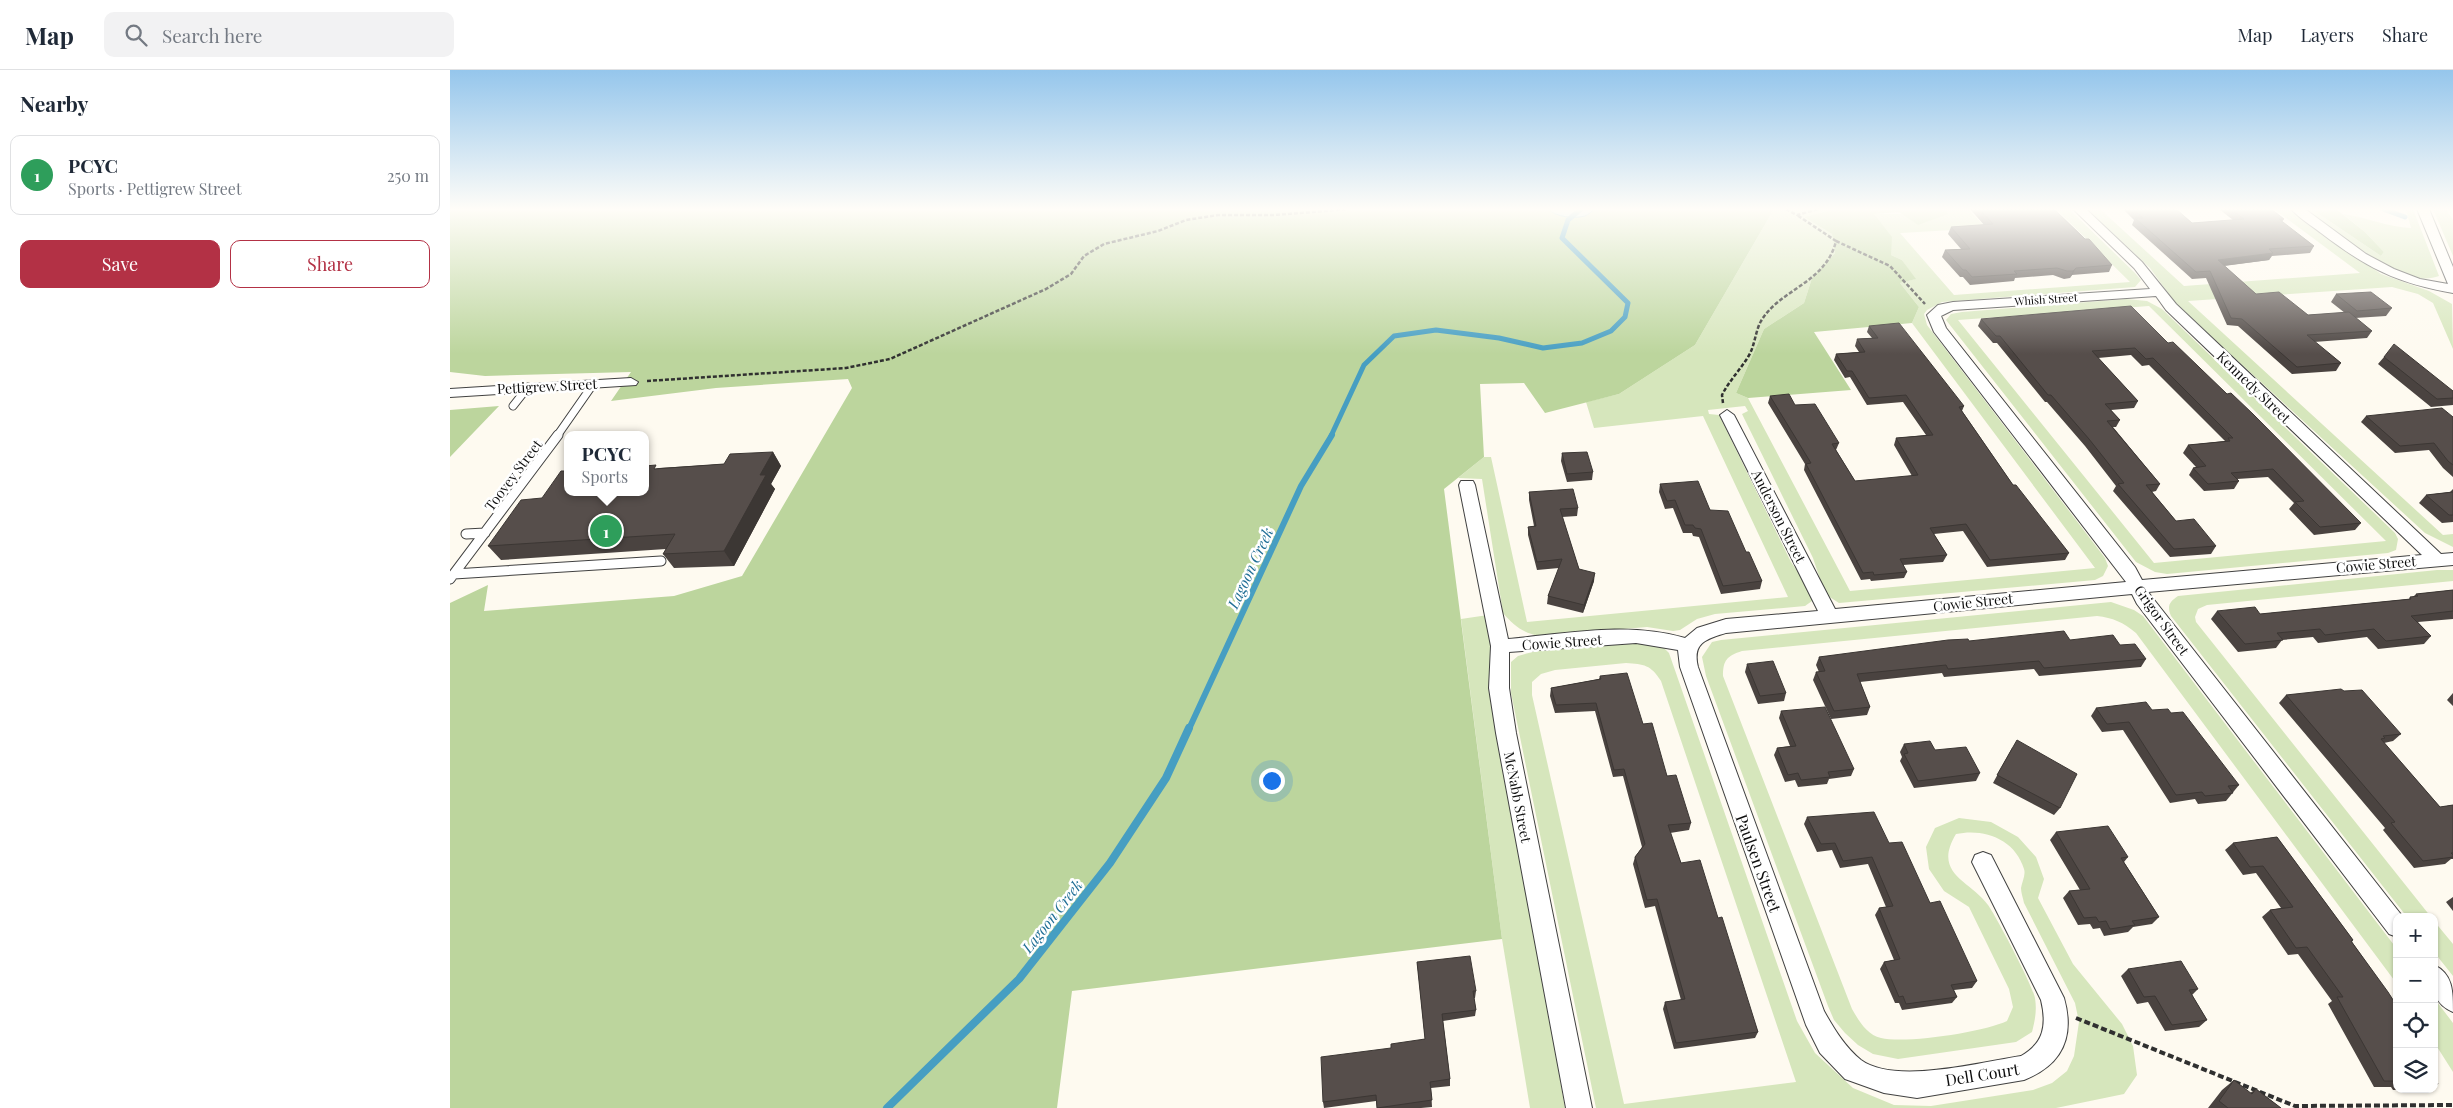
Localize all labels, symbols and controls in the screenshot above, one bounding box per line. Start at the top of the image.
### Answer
search box [104,12,454,57]
text: Map [25,19,74,51]
icon: search [122,21,150,49]
text: Search here [162,22,262,48]
text: Map [2237,23,2272,47]
text: Layers [2300,23,2354,47]
text: Share [2382,23,2428,47]
text: Nearby [20,89,89,117]
text: PCYC [68,152,118,178]
text: 1 [34,165,40,186]
text: 250 m [387,165,429,186]
text: Sports · Pettigrew Street [68,178,242,199]
button: Save [20,240,220,288]
button: Share [230,240,430,288]
street label: Whish Street [2013,289,2078,309]
street label: Kennedy Street [2213,347,2296,428]
street label: Pettigrew Street [496,374,599,398]
popup [564,431,649,496]
street label: Toovey Street [480,435,547,515]
text: PCYC [582,440,631,466]
street label: Anderson Street [1747,465,1811,567]
text: Sports [582,466,628,487]
pin: 1 [590,512,622,550]
water label: Lagoon Creek [1222,524,1278,613]
street label: Cowie Street [2335,551,2418,577]
street label: Grigor Street [2130,581,2194,660]
street label: Cowie Street [1932,588,2015,616]
street label: Cowie Street [1521,630,1604,654]
street label: McNabb Street [1500,750,1536,845]
your location [1259,768,1285,794]
street label: Paulsen Street [1732,811,1787,915]
water label: Lagoon Creek [1017,875,1087,957]
map controls [2393,913,2438,1093]
button: + [2393,913,2438,958]
button: − [2393,958,2438,1003]
button: locate [2393,1003,2438,1048]
button: layers [2393,1048,2438,1093]
street label: Dell Court [1943,1058,2021,1090]

